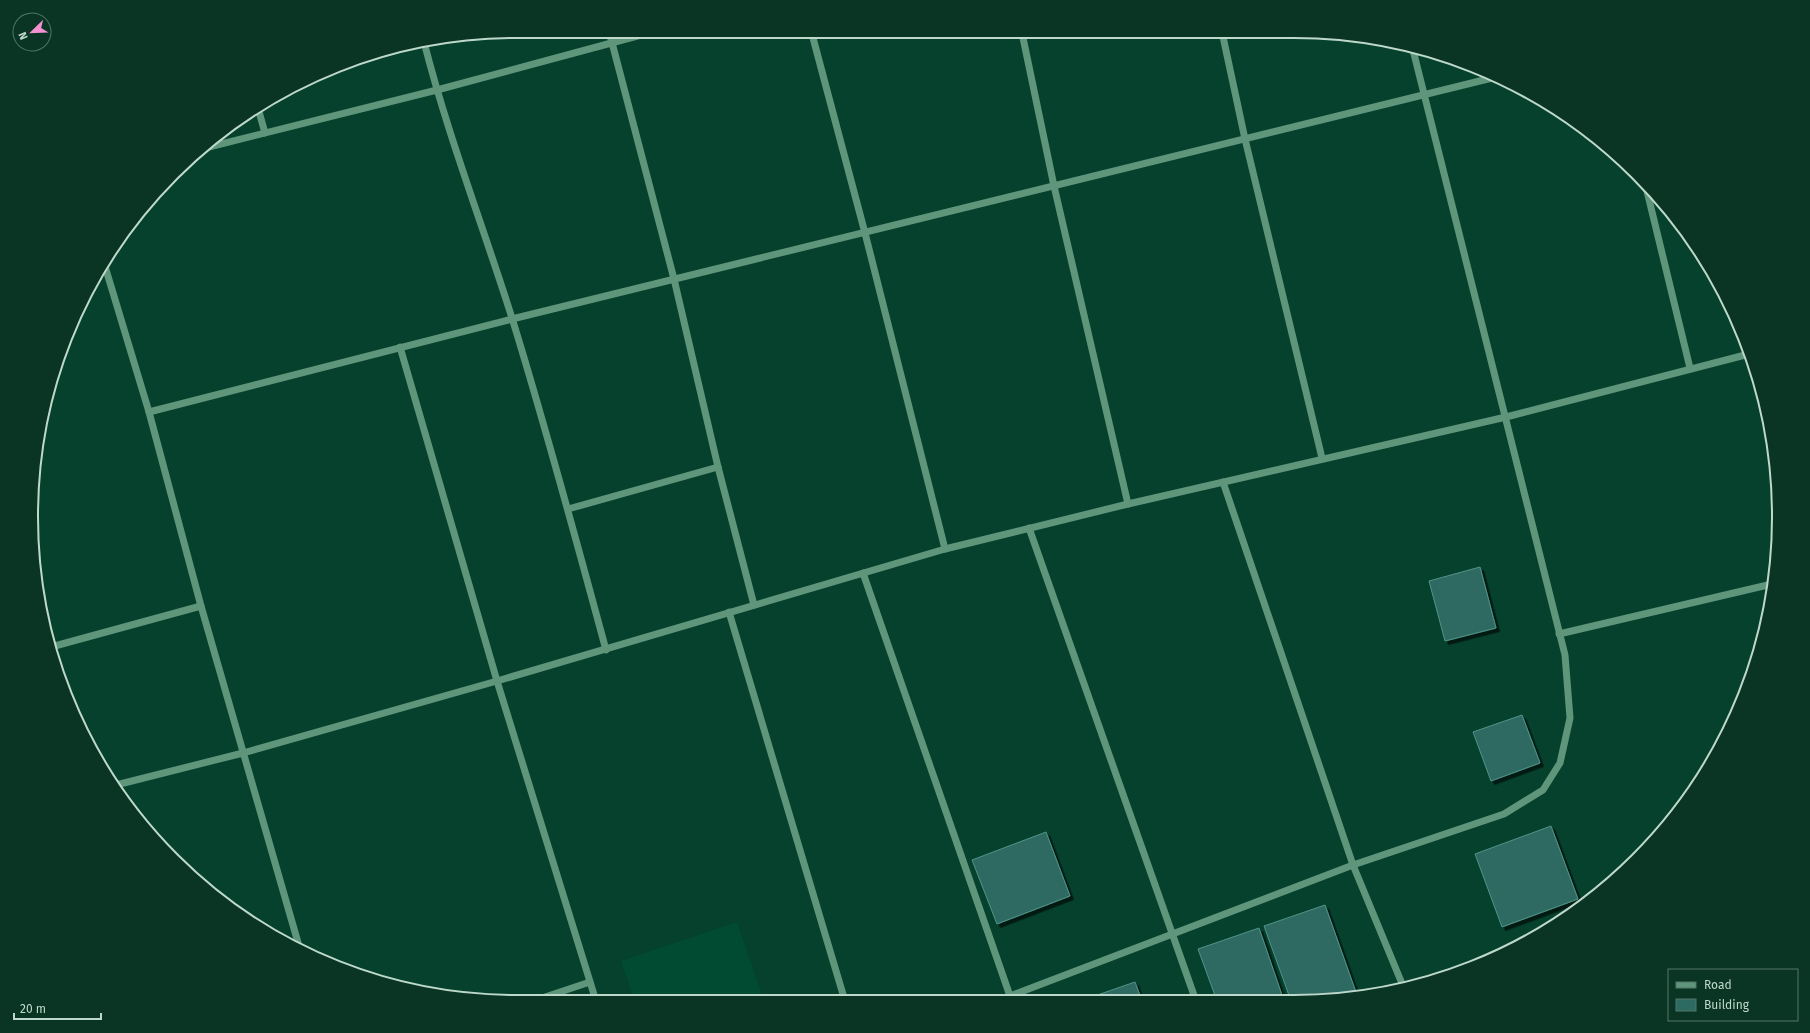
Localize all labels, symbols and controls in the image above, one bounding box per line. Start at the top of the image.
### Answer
north arrow [12,12,52,52]
text: N [16,30,31,42]
legend [1668,969,1798,1021]
text: Road [1704,978,1732,992]
scale bar [14,995,101,1021]
text: Building [1704,998,1750,1012]
text: 20 m [20,1002,46,1016]

